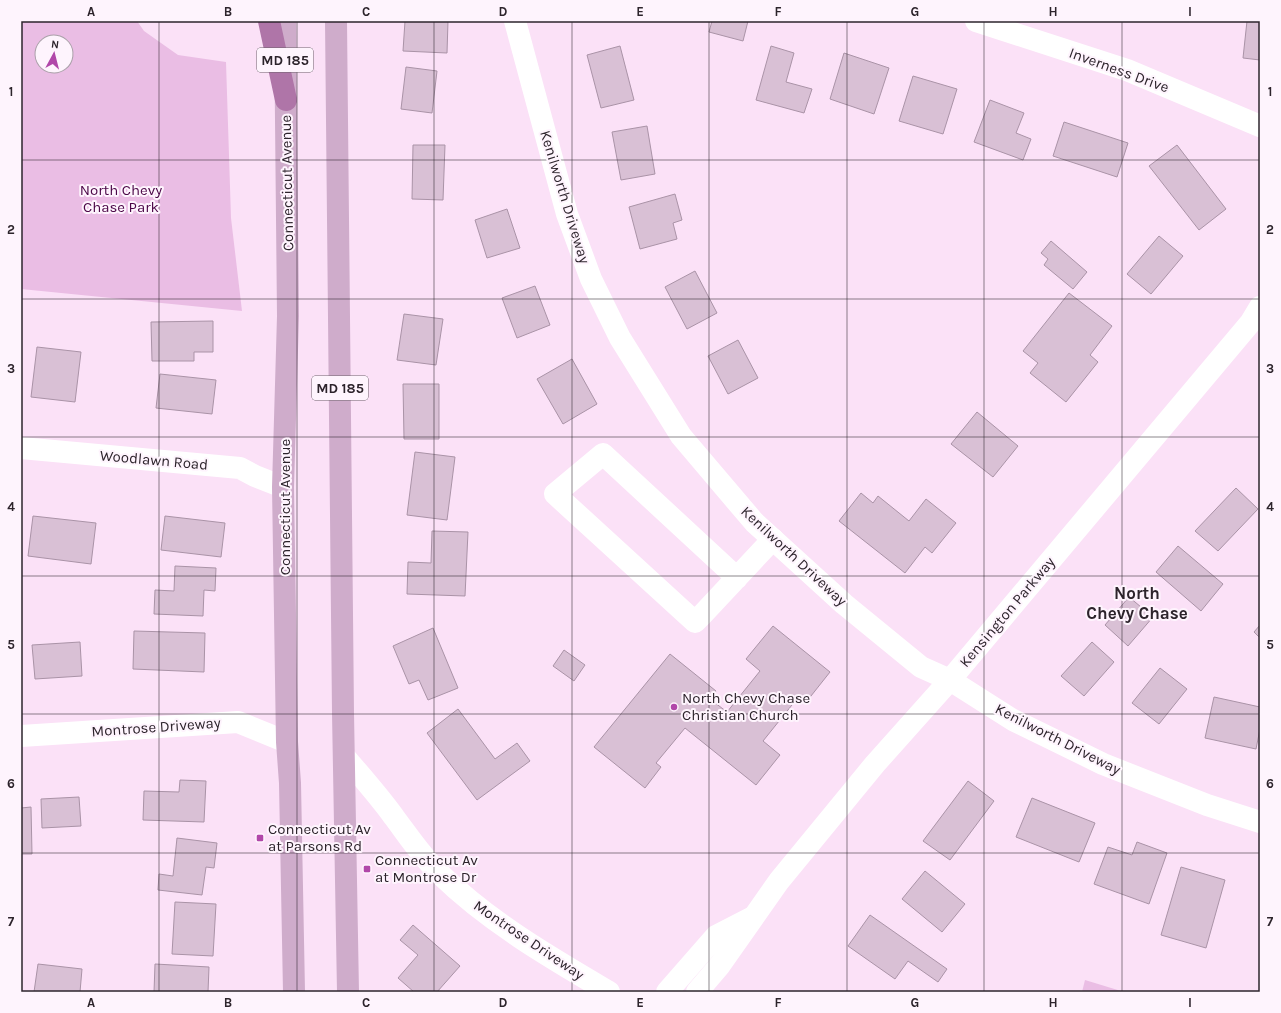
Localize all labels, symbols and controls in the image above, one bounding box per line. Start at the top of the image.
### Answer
text: A [87,4,95,19]
text: B [224,4,232,19]
text: C [362,4,370,19]
text: D [499,4,508,19]
text: E [636,4,644,19]
text: F [774,4,782,19]
text: G [911,4,919,19]
text: H [1048,4,1058,19]
text: I [1188,4,1192,19]
north arrow [34,34,74,74]
text: N [50,38,60,52]
street label: Inverness Drive [1067,44,1171,96]
road number: MD 185 [257,48,313,72]
text: 1 [9,84,13,99]
text: 1 [1268,84,1272,99]
street label: Connecticut Avenue [277,115,297,251]
street label: Kenilworth Driveway [536,128,594,266]
park label: North Chevy Chase Park [80,181,162,216]
text: 2 [7,222,15,237]
text: 2 [1266,222,1274,237]
text: 3 [7,361,15,376]
text: 3 [1266,361,1274,376]
road number: MD 185 [312,376,368,400]
street label: Connecticut Avenue [276,439,294,575]
street label: Woodlawn Road [99,446,209,474]
text: 4 [7,499,15,514]
text: 4 [1266,499,1274,514]
street label: Kenilworth Driveway [737,502,851,610]
street label: Kensington Parkway [956,553,1058,671]
district label: North Chevy Chase [1086,583,1188,623]
text: 5 [7,637,15,652]
text: 5 [1266,637,1274,652]
place label: North Chevy Chase Christian Church [682,689,810,724]
street label: Kenilworth Driveway [992,700,1124,778]
marker: North Chevy Chase Christian Church [669,702,679,712]
street label: Montrose Driveway [91,714,221,740]
text: 6 [7,776,15,791]
text: 6 [1266,776,1274,791]
place label: Connecticut Av at Parsons Rd [268,820,371,855]
marker: Connecticut Av at Parsons Rd [255,833,265,843]
place label: Connecticut Av at Montrose Dr [375,851,478,886]
marker: Connecticut Av at Montrose Dr [362,864,372,874]
street label: Montrose Driveway [470,896,588,984]
text: 7 [8,914,15,929]
text: 7 [1267,914,1274,929]
text: A [87,995,95,1010]
text: B [224,995,232,1010]
text: C [362,995,370,1010]
text: D [499,995,508,1010]
text: E [636,995,644,1010]
text: F [774,995,782,1010]
text: G [911,995,919,1010]
text: H [1048,995,1058,1010]
text: I [1188,995,1192,1010]

